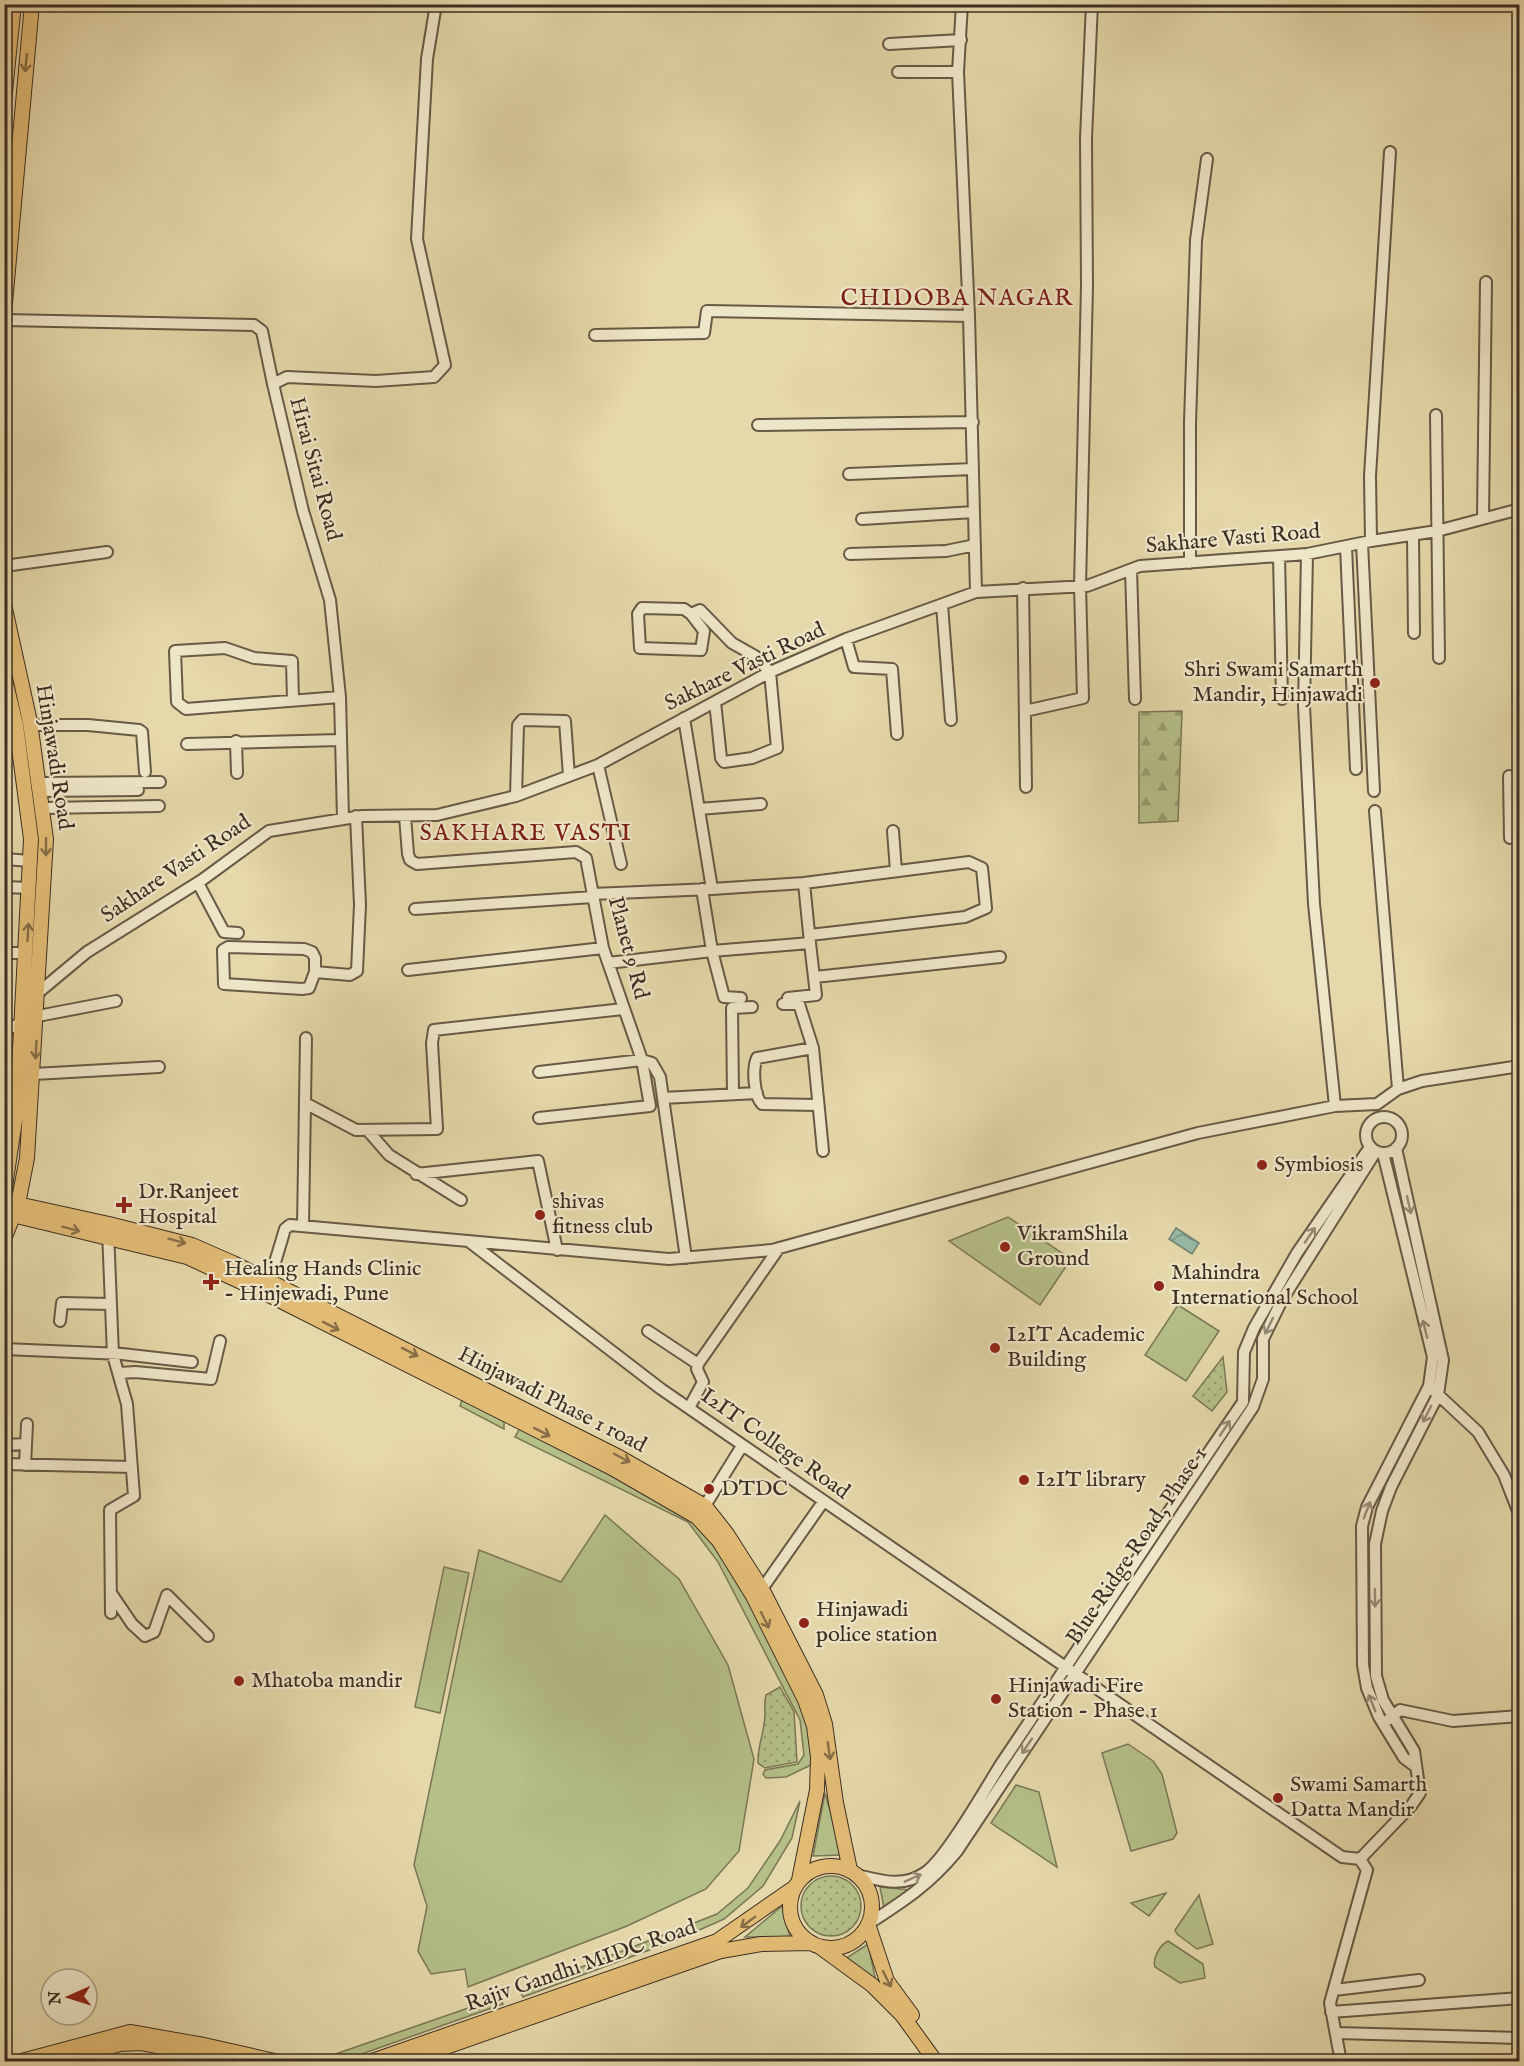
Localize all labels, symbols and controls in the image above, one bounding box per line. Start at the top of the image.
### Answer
one-way arrow [20,52,31,72]
district label: CHIDOBA NAGAR [840,283,1074,314]
street label: Hirai Sitai Road [282,394,348,544]
street label: Sakhare Vasti Road [1145,517,1322,561]
street label: Sakhare Vasti Road [660,616,830,718]
place label: Shri Swami Samarth Mandir, Hinjawadi [1184,656,1363,709]
marker: Shri Swami Samarth Mandir, Hinjawadi [1368,676,1382,690]
street label: Hinjawadi Road [29,682,79,832]
street label: Sakhare Vasti Road [96,808,257,930]
district label: SAKHARE VASTI [419,818,633,849]
one-way arrow [40,837,52,857]
street label: Planet 9 Rd [601,894,655,1003]
one-way arrow [23,922,34,942]
one-way arrow [30,1040,41,1060]
place label: Symbiosis [1274,1151,1363,1179]
marker: Symbiosis [1255,1158,1269,1172]
place label: Dr.Ranjeet Hospital [138,1178,239,1231]
place label: shivas fitness club [552,1188,653,1241]
marker: Dr.Ranjeet Hospital [115,1196,133,1214]
one-way arrow [1404,1196,1416,1215]
marker: shivas fitness club [533,1208,547,1222]
place label: VikramShila Ground [1016,1220,1129,1273]
one-way arrow [61,1224,80,1235]
one-way arrow [1303,1226,1316,1243]
one-way arrow [168,1236,187,1248]
marker: VikramShila Ground [998,1240,1012,1254]
place label: Healing Hands Clinic - Hinjewadi, Pune [224,1255,422,1308]
place label: Mahindra International School [1171,1259,1358,1312]
marker: Healing Hands Clinic - Hinjewadi, Pune [202,1273,220,1291]
marker: Mahindra International School [1152,1279,1166,1293]
one-way arrow [1262,1317,1274,1335]
one-way arrow [1419,1320,1431,1339]
one-way arrow [321,1321,339,1332]
place label: I2IT Academic Building [1007,1321,1145,1374]
street label: Hinjawadi Phase 1 road [453,1340,651,1460]
marker: I2IT Academic Building [988,1341,1002,1355]
one-way arrow [401,1346,418,1358]
street label: I2IT College Road [695,1382,855,1506]
one-way arrow [1421,1405,1432,1423]
one-way arrow [1219,1420,1231,1437]
one-way arrow [533,1427,551,1439]
street label: Blue Ridge Road, Phase 1 [1060,1441,1214,1651]
one-way arrow [613,1452,630,1464]
place label: I2IT library [1036,1466,1146,1494]
marker: I2IT library [1017,1473,1031,1487]
place label: DTDC [721,1475,788,1503]
marker: DTDC [702,1482,716,1496]
one-way arrow [1362,1501,1373,1520]
one-way arrow [1369,1588,1381,1608]
place label: Hinjawadi police station [816,1596,938,1649]
one-way arrow [759,1611,771,1629]
marker: Hinjawadi police station [797,1616,811,1630]
place label: Mhatoba mandir [251,1667,402,1695]
place label: Hinjawadi Fire Station - Phase 1 [1008,1672,1158,1725]
marker: Mhatoba mandir [232,1674,246,1688]
marker: Hinjawadi Fire Station - Phase 1 [989,1692,1003,1706]
one-way arrow [1366,1694,1377,1712]
one-way arrow [1021,1737,1033,1753]
one-way arrow [824,1741,835,1761]
place label: Swami Samarth Datta Mandir [1290,1771,1428,1824]
marker: Swami Samarth Datta Mandir [1271,1791,1285,1805]
one-way arrow [904,1872,922,1883]
street label: Rajiv Gandhi MIDC Road [462,1913,700,2019]
one-way arrow [740,1916,756,1928]
north arrow [39,1967,99,2027]
one-way arrow [881,1970,893,1987]
text: N [46,1990,66,2006]

